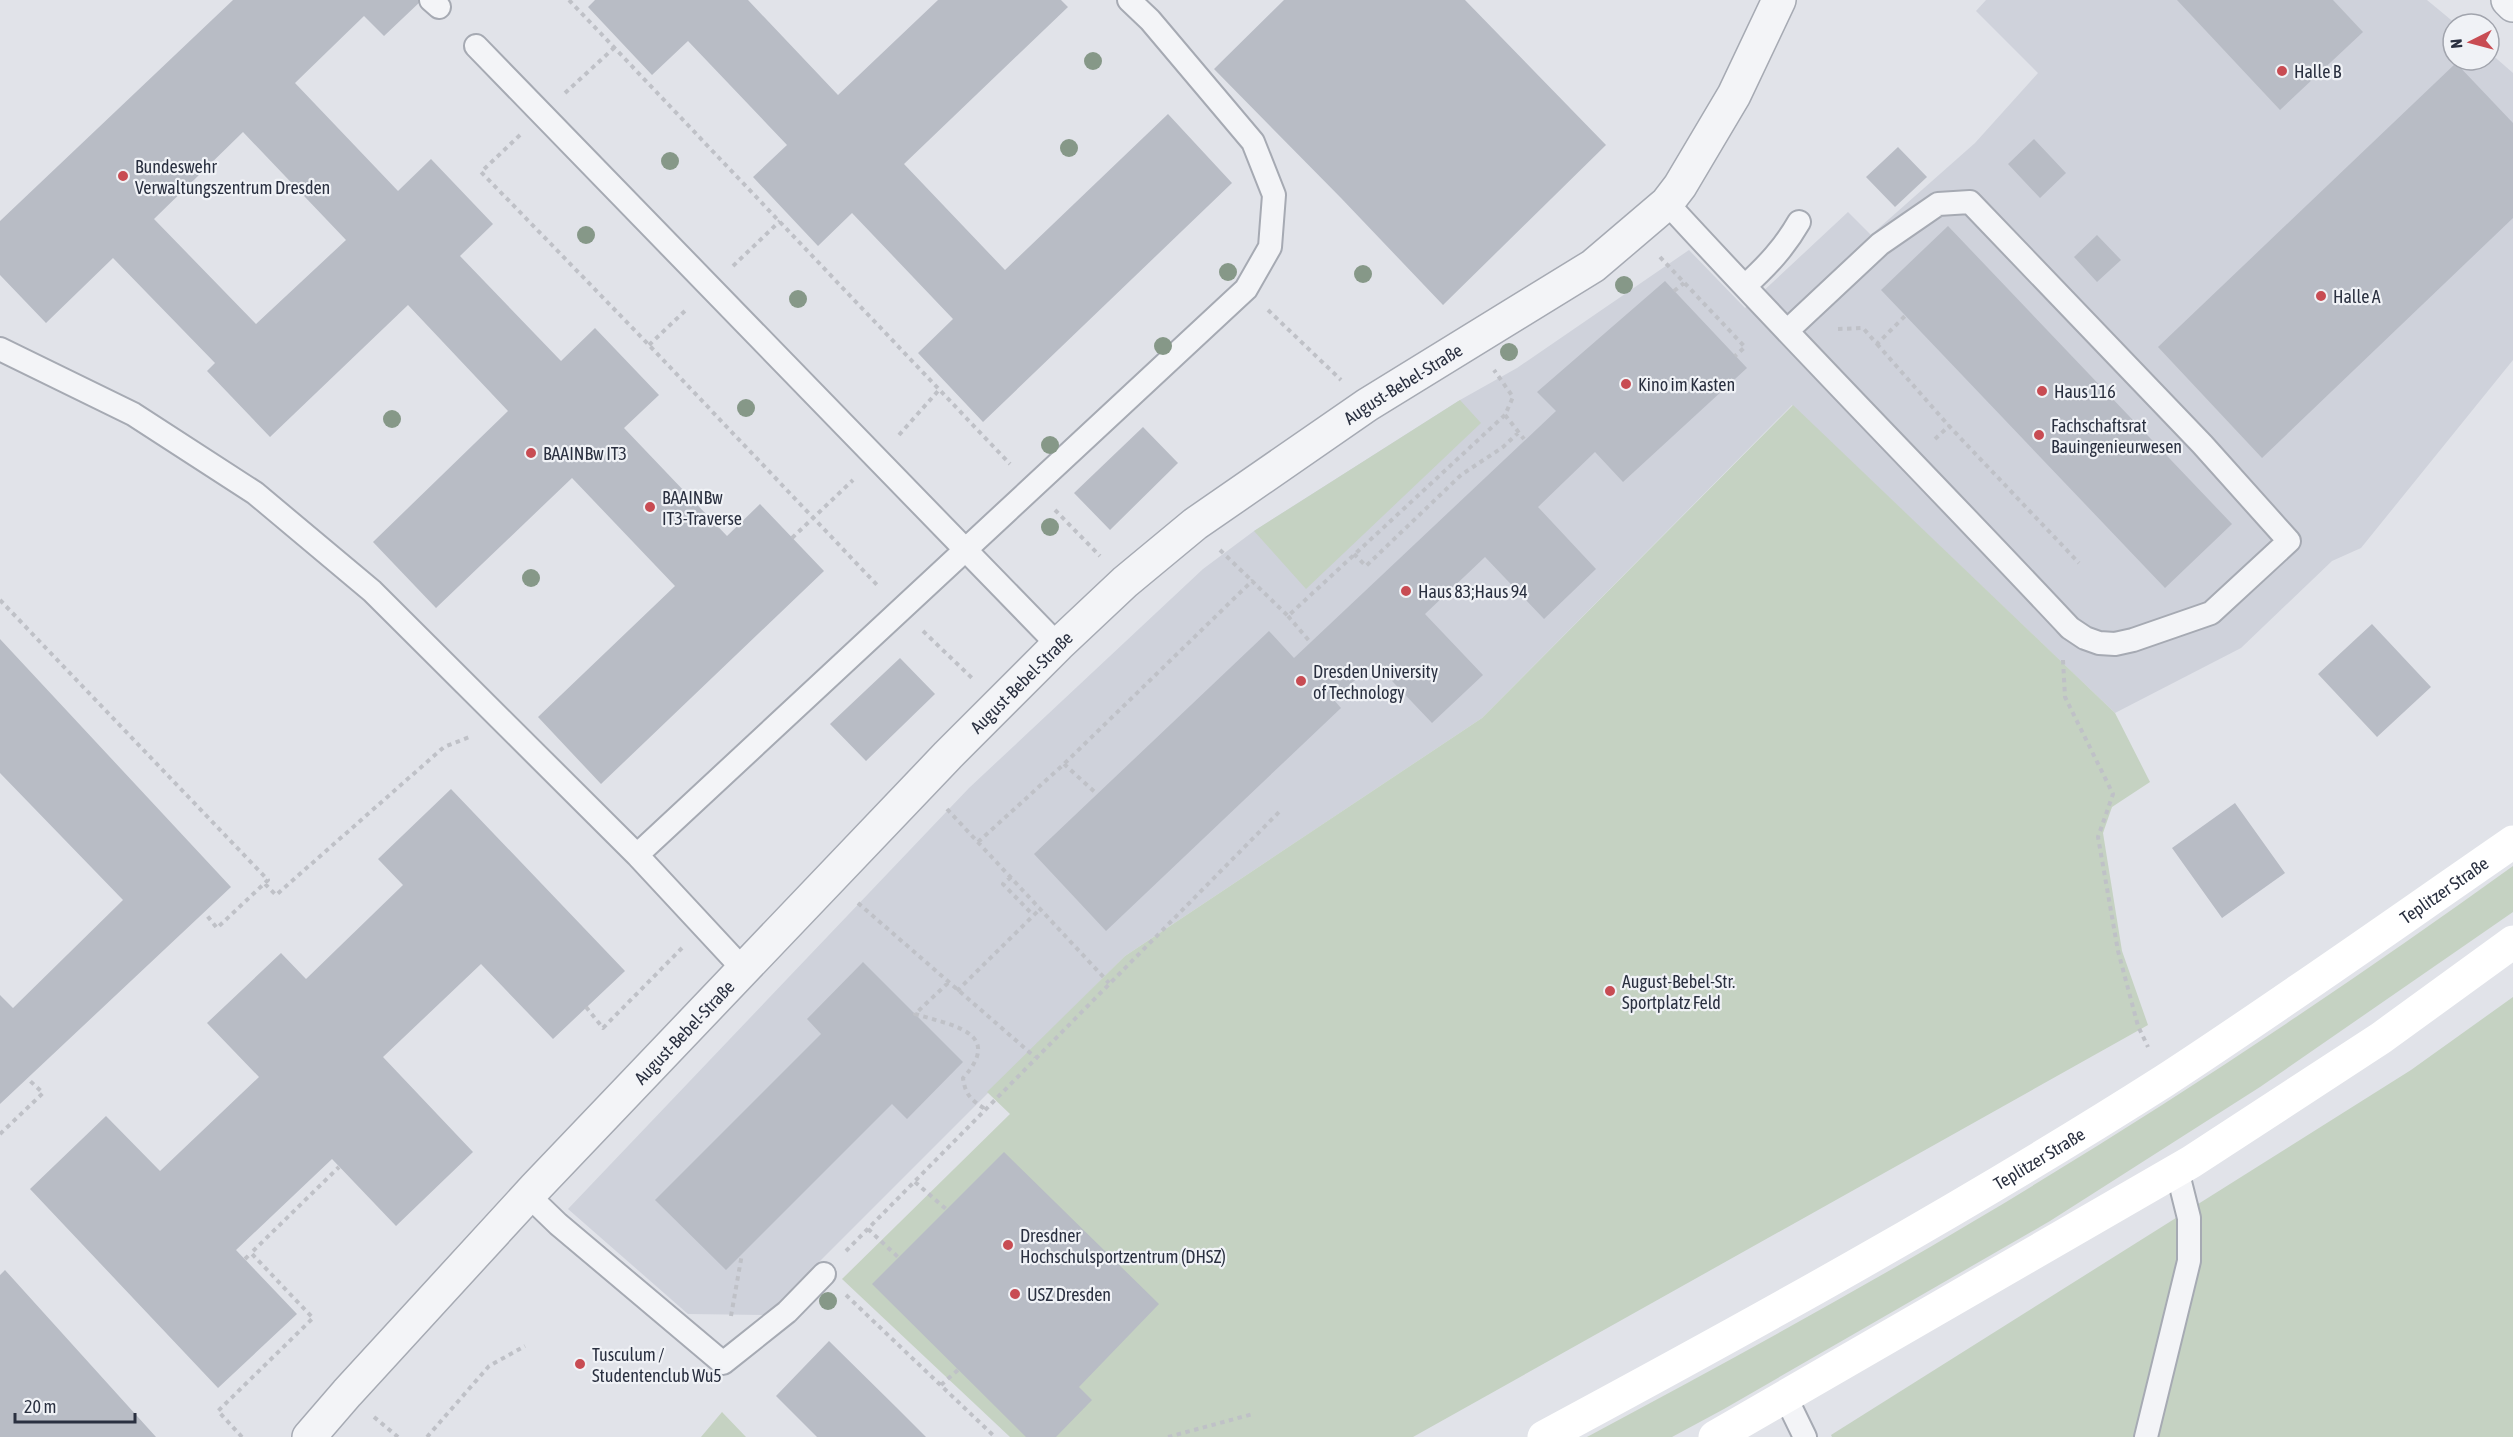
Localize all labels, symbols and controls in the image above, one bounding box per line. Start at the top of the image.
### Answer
north arrow [2441,12,2501,72]
text: N [2447,38,2466,49]
place label: Halle B [2294,61,2342,82]
marker: Halle B [2275,64,2289,78]
place label: Bundeswehr Verwaltungszentrum Dresden [135,156,330,198]
marker: Bundeswehr Verwaltungszentrum Dresden [116,169,130,183]
place label: Halle A [2333,286,2381,307]
marker: Halle A [2314,289,2328,303]
street label: August-Bebel-Straße [1340,339,1466,428]
place label: Kino im Kasten [1638,374,1735,395]
marker: Kino im Kasten [1619,377,1633,391]
place label: Haus 116 [2054,381,2116,402]
marker: Haus 116 [2035,384,2049,398]
place label: Fachschaftsrat Bauingenieurwesen [2051,415,2182,457]
marker: Fachschaftsrat Bauingenieurwesen [2032,428,2046,442]
place label: BAAINBw IT3 [543,443,627,464]
marker: BAAINBw IT3 [524,446,538,460]
place label: BAAINBw IT3-Traverse [662,487,742,529]
marker: BAAINBw IT3-Traverse [643,500,657,514]
place label: Haus 83;Haus 94 [1418,581,1528,602]
marker: Haus 83;Haus 94 [1399,584,1413,598]
street label: August-Bebel-Straße [966,627,1077,737]
place label: Dresden University of Technology [1313,661,1438,703]
marker: Dresden University of Technology [1294,674,1308,688]
street label: Teplitzer Straße [2396,852,2492,928]
place label: August-Bebel-Str. Sportplatz Feld [1622,971,1735,1013]
street label: August-Bebel-Straße [630,976,738,1088]
marker: August-Bebel-Str. Sportplatz Feld [1603,984,1617,998]
street label: Teplitzer Straße [1990,1123,2088,1194]
place label: Dresdner Hochschulsportzentrum (DHSZ) [1020,1225,1226,1267]
marker: Dresdner Hochschulsportzentrum (DHSZ) [1001,1238,1015,1252]
place label: USZ Dresden [1027,1284,1111,1305]
marker: USZ Dresden [1008,1287,1022,1301]
place label: Tusculum / Studentenclub Wu5 [592,1344,722,1386]
marker: Tusculum / Studentenclub Wu5 [573,1357,587,1371]
scale bar [15,1386,135,1424]
text: 20 m [24,1396,56,1417]

